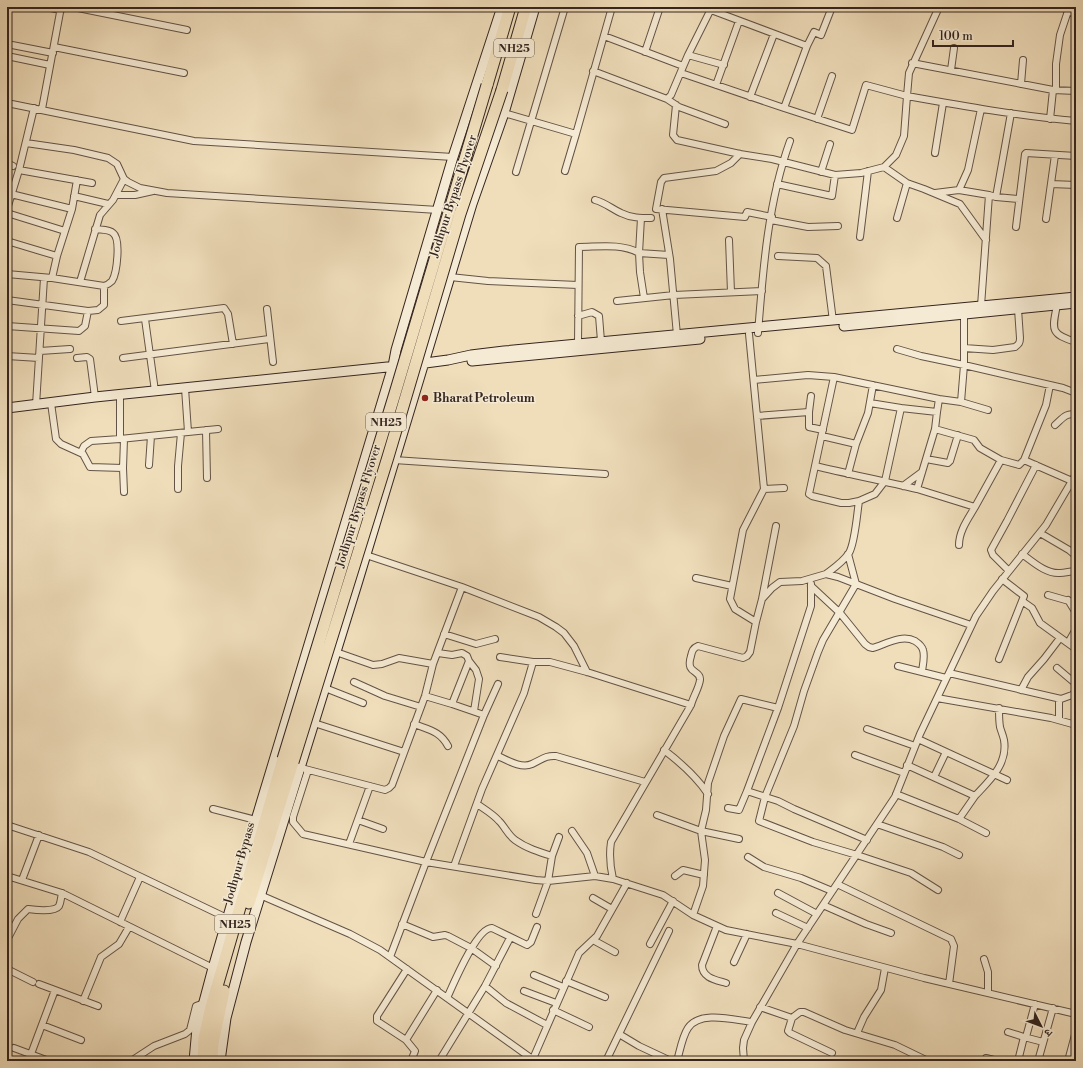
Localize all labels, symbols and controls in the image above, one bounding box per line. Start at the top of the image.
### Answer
scale bar [933,22,1013,48]
text: 100 m [939,29,973,44]
road number: NH25 [494,39,534,57]
street label: Jodhpur Bypass Flyover [426,133,480,260]
place label: Bharat Petroleum [433,391,535,406]
marker: Bharat Petroleum [420,393,430,403]
road number: NH25 [366,413,406,431]
street label: Jodhpur Bypass Flyover [332,443,384,570]
street label: Jodhpur Bypass [220,820,258,907]
road number: NH25 [215,915,255,933]
north arrow [1021,1006,1061,1046]
text: उ [1040,1025,1055,1040]

